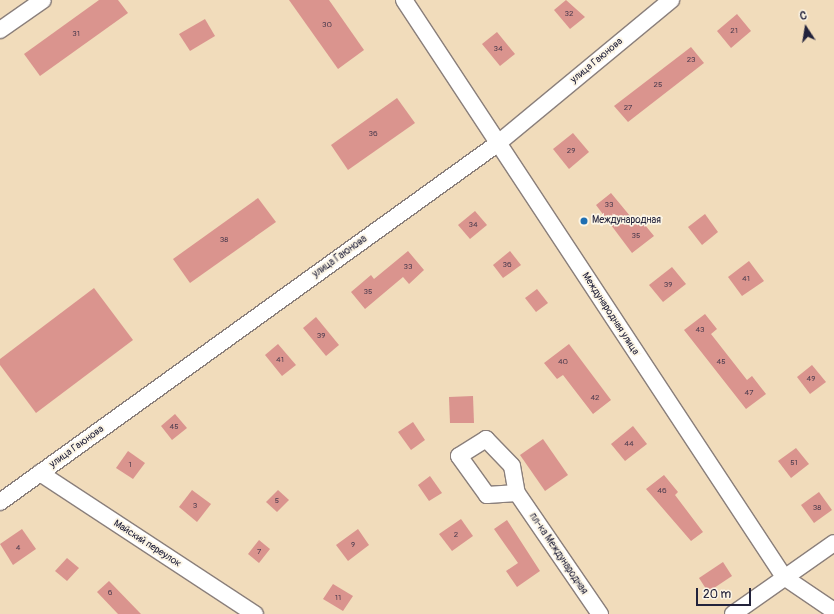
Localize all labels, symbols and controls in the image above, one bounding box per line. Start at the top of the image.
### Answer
north arrow [786,8,826,48]
house number: 32 [565,9,573,19]
text: С [799,9,808,23]
house number: 30 [322,20,332,30]
house number: 21 [730,26,738,36]
house number: 31 [72,29,80,39]
street label: улица Гаюнова [569,36,625,86]
house number: 34 [493,44,503,54]
house number: 23 [687,55,695,65]
house number: 25 [654,80,662,90]
house number: 27 [624,103,632,113]
house number: 36 [368,129,378,139]
house number: 29 [567,146,575,156]
house number: 33 [605,200,613,210]
place label: Международная [592,215,661,227]
marker: Международная [579,216,589,226]
house number: 34 [468,220,478,230]
house number: 35 [632,231,640,241]
street label: улица Гаюнова [310,233,370,281]
house number: 38 [220,235,228,245]
house number: 36 [502,260,512,270]
house number: 33 [404,262,412,272]
street label: Международная улица [579,271,641,357]
house number: 41 [742,274,750,284]
house number: 39 [664,280,672,290]
house number: 35 [364,287,372,297]
house number: 43 [695,325,705,335]
house number: 39 [317,331,325,341]
house number: 41 [276,355,284,365]
house number: 40 [558,357,568,367]
house number: 45 [717,357,725,367]
house number: 49 [807,374,815,384]
house number: 47 [745,388,753,398]
house number: 42 [590,393,600,403]
house number: 45 [170,422,178,432]
street label: улица Гаюнова [47,423,107,471]
house number: 44 [624,439,634,449]
house number: 51 [790,458,798,468]
house number: 1 [128,460,132,470]
house number: 46 [657,486,667,496]
house number: 5 [275,496,279,506]
house number: 3 [193,501,197,511]
house number: 38 [813,503,821,513]
street label: пл-ка Международная [526,511,590,597]
street label: Майский переулок [111,518,183,570]
house number: 2 [454,530,458,540]
house number: 9 [351,540,355,550]
house number: 4 [16,543,20,553]
house number: 7 [257,547,261,557]
scale bar [698,580,753,606]
text: 20 m [703,587,731,602]
house number: 6 [108,588,112,598]
house number: 11 [335,593,341,603]

